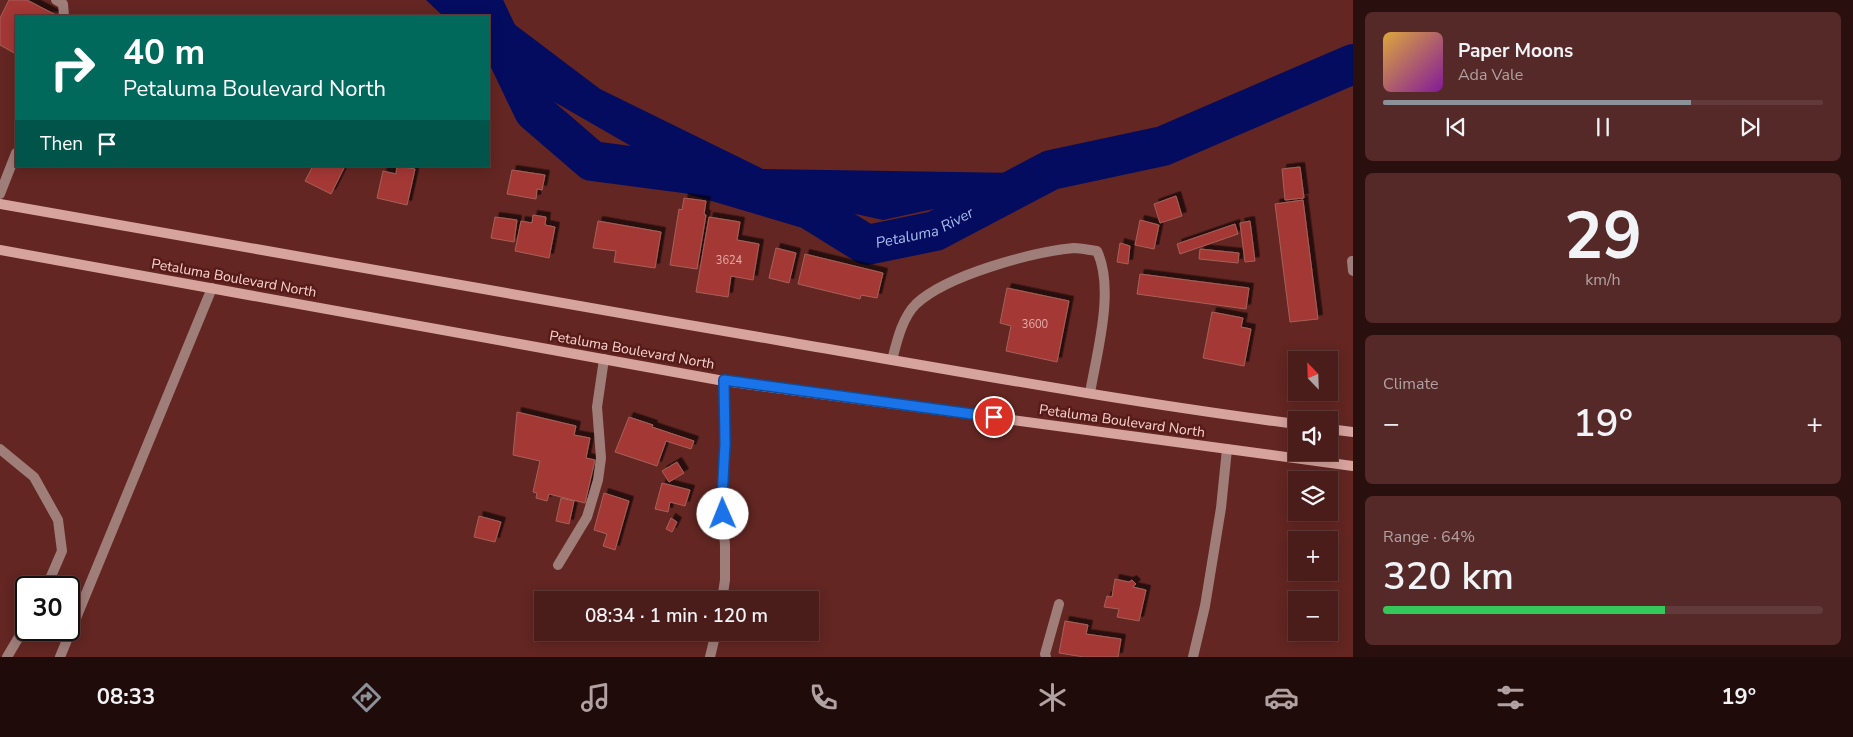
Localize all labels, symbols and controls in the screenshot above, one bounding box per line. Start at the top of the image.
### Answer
text: 40 m [123,29,205,76]
icon: right [40,35,105,100]
text: Paper Moons [1458,38,1573,64]
text: Ada Vale [1458,64,1523,86]
text: Petaluma Boulevard North [123,74,386,104]
icon: previous [1442,113,1470,141]
icon: pause [1589,113,1617,141]
icon: next [1736,113,1764,141]
icon: arrive [93,130,121,158]
text: Then [40,131,83,157]
text: 29 [1564,192,1642,281]
water label: Petaluma River [874,202,977,253]
house number: 3624 [716,253,743,268]
street label: Petaluma Boulevard North [150,254,318,302]
text: km/h [1585,269,1621,291]
house number: 3600 [1022,317,1049,332]
street label: Petaluma Boulevard North [548,326,716,374]
north arrow [1288,351,1338,401]
map controls [1288,351,1338,641]
text: Climate [1383,373,1438,395]
pin [973,396,1015,438]
text: 19° [1573,398,1633,449]
street label: Petaluma Boulevard North [1038,400,1206,442]
icon: arrive [980,403,1008,431]
text: − [1383,405,1400,443]
text: + [1806,405,1823,443]
button: sound [1288,411,1338,461]
button: layers [1288,471,1338,521]
position arrow [696,487,748,539]
text: Range · 64% [1383,526,1475,548]
button: + [1288,531,1338,581]
text: 320 km [1383,551,1514,602]
speed limit sign: 30 [15,576,80,641]
button: − [1288,591,1338,641]
text: 08:34 · 1 min · 120 m [585,603,768,629]
icon: directions [349,680,384,715]
icon: music [578,680,613,715]
icon: phone [806,680,841,715]
icon: climate [1035,680,1070,715]
icon: car [1264,680,1299,715]
icon: filters [1493,680,1528,715]
text: 08:33 [97,682,155,712]
text: 19° [1721,682,1756,712]

